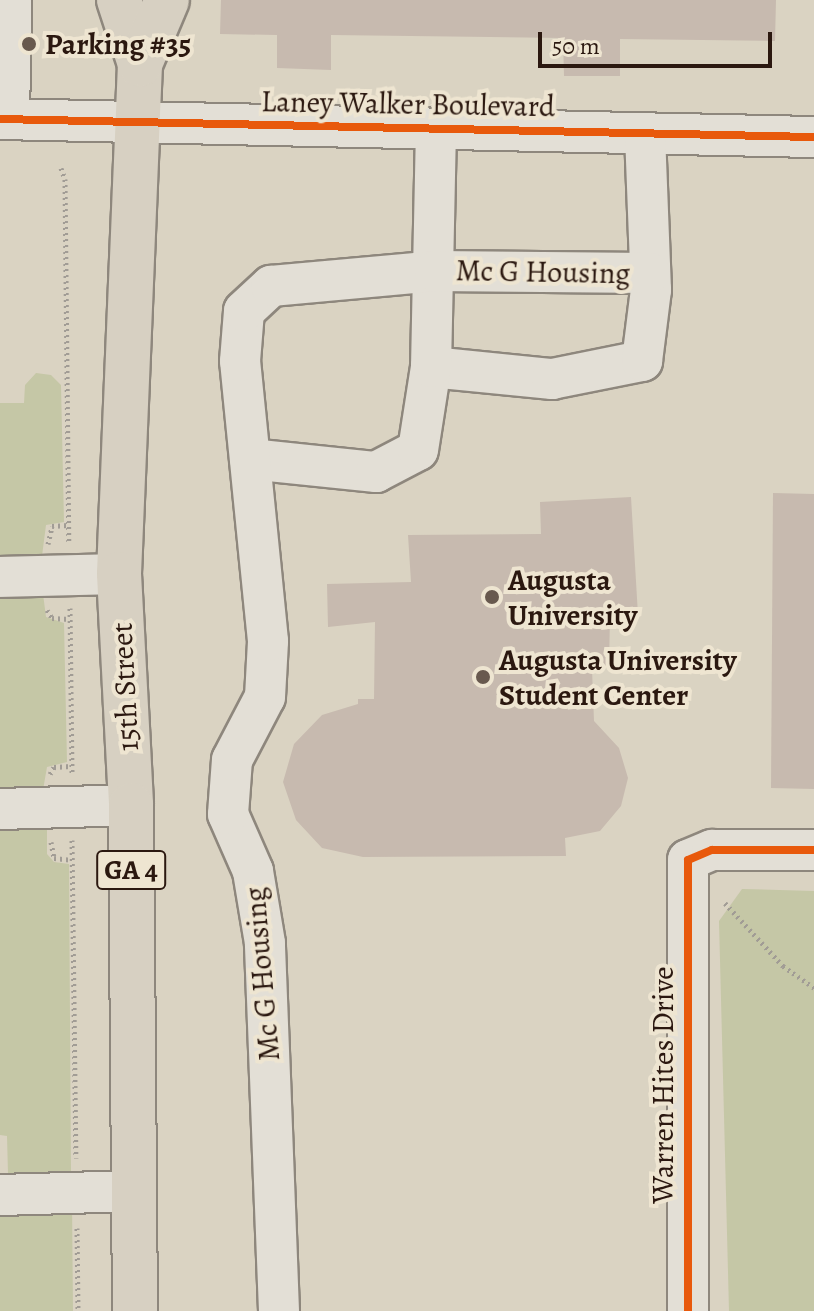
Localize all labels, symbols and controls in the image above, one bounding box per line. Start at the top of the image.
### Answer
scale bar [542,16,776,66]
place label: Parking #35 [45,26,191,62]
text: 50 m [552,30,600,62]
marker: Parking #35 [20,35,38,53]
street label: Laney Walker Boulevard [261,83,555,125]
street label: Mc G Housing [455,252,631,292]
place label: Augusta University [508,562,638,632]
marker: Augusta University [483,588,501,606]
street label: 15th Street [104,622,146,752]
place label: Augusta University Student Center [499,642,737,712]
marker: Augusta University Student Center [474,668,492,686]
road number: GA 4 [95,846,167,894]
street label: Mc G Housing [236,885,288,1063]
street label: Warren Hites Drive [645,966,681,1204]

